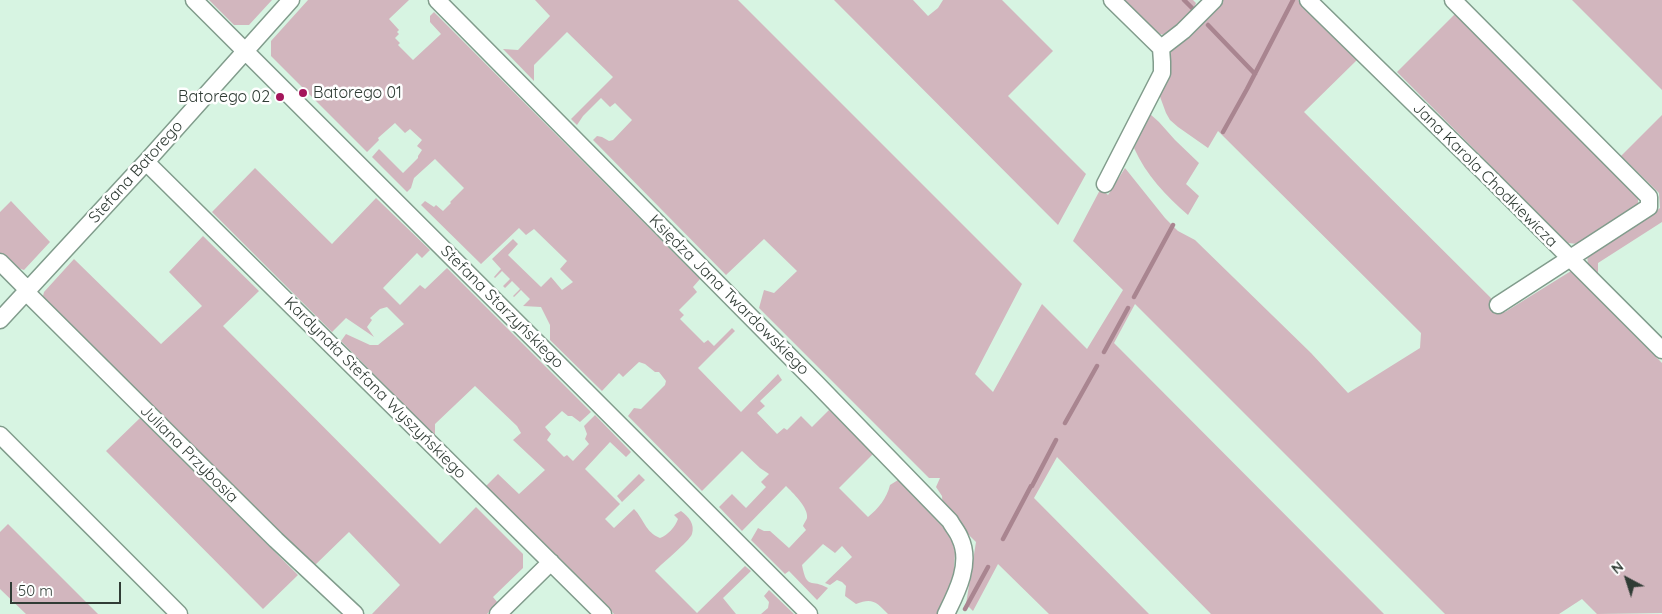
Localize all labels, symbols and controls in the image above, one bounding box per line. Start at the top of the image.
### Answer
place label: Batorego 01 [313,83,402,103]
place label: Batorego 02 [178,87,270,107]
marker: Batorego 01 [297,87,309,99]
marker: Batorego 02 [274,91,286,103]
street label: Jana Karola Chodkiewicza [1409,99,1561,251]
street label: Stefana Batorego [85,117,187,227]
street label: Księdza Jana Twardowskiego [645,211,813,379]
street label: Stefana Starzyńskiego [436,241,568,373]
street label: Kardynała Stefana Wyszyńskiego [280,293,470,483]
street label: Juliana Przybosia [136,401,242,507]
north arrow [1602,554,1652,604]
text: N [1608,557,1627,578]
scale bar [12,572,124,604]
text: 50 m [18,581,53,600]

